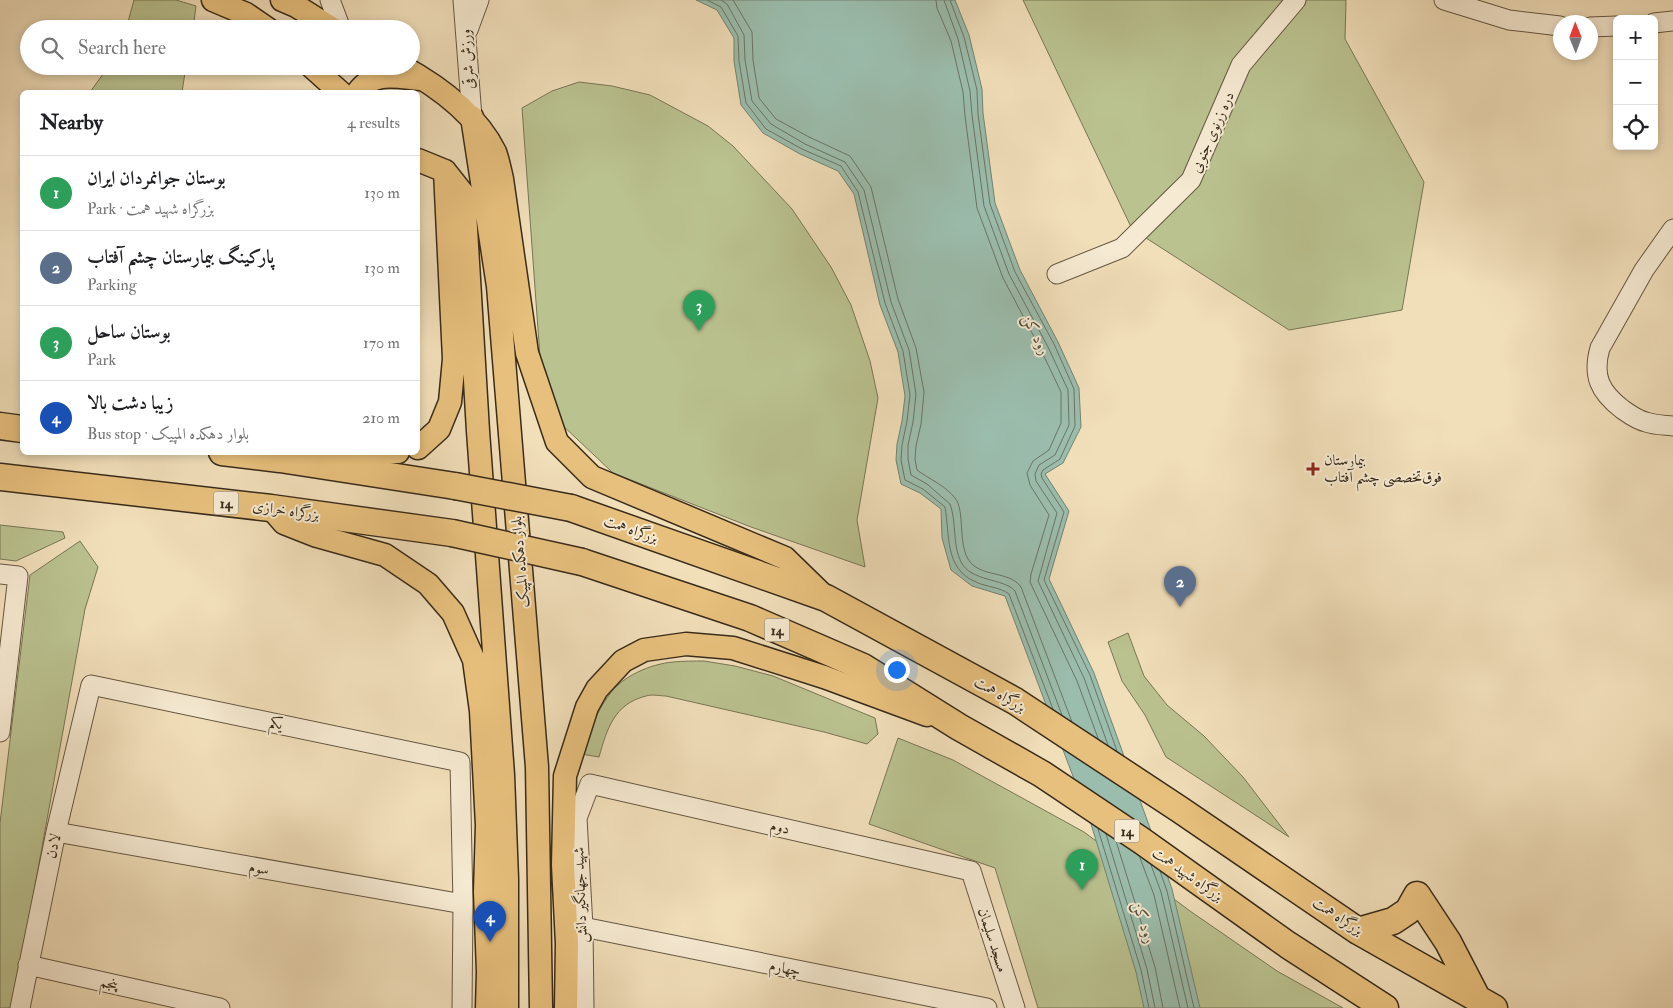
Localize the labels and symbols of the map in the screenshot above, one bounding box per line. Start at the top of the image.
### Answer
north arrow [1553,15,1598,60]
street label: ورزش شرقی [456,28,479,90]
street label: دره زرنوی جنوبی [1186,89,1240,176]
pin: 3 [683,290,715,331]
water label: رود کن [1017,310,1055,359]
place label: بیمارستان فوق‌تخصصی چشم آفتاب [1324,451,1442,492]
marker: بیمارستان فوق‌تخصصی چشم آفتاب [1306,462,1320,476]
road number: 14 [214,492,238,514]
street label: بزرگراه خرازی [251,495,321,525]
street label: بزرگراه همت [601,510,661,548]
street label: بلوار دهکده المپیک [507,515,534,609]
pin: 2 [1164,566,1196,607]
road number: 14 [764,618,790,642]
your location [884,657,910,683]
street label: بزرگراه همت [971,671,1030,717]
street label: یکم [267,713,285,738]
street label: دوم [768,816,792,842]
road number: 14 [1114,819,1140,842]
street label: لادن [42,832,65,860]
street label: بزرگراه شهید همت [1148,842,1228,906]
street label: شهید جهانگیر دانش [568,847,592,943]
pin: 1 [1066,849,1098,890]
street label: سوم [247,857,271,883]
street label: بزرگراه همت [1309,892,1367,940]
water label: رود کن [1127,898,1160,947]
pin: 4 [474,901,506,942]
street label: مسجد سلیمان [973,906,1012,975]
street label: چهارم [767,956,802,984]
street label: پنجم [97,972,121,999]

